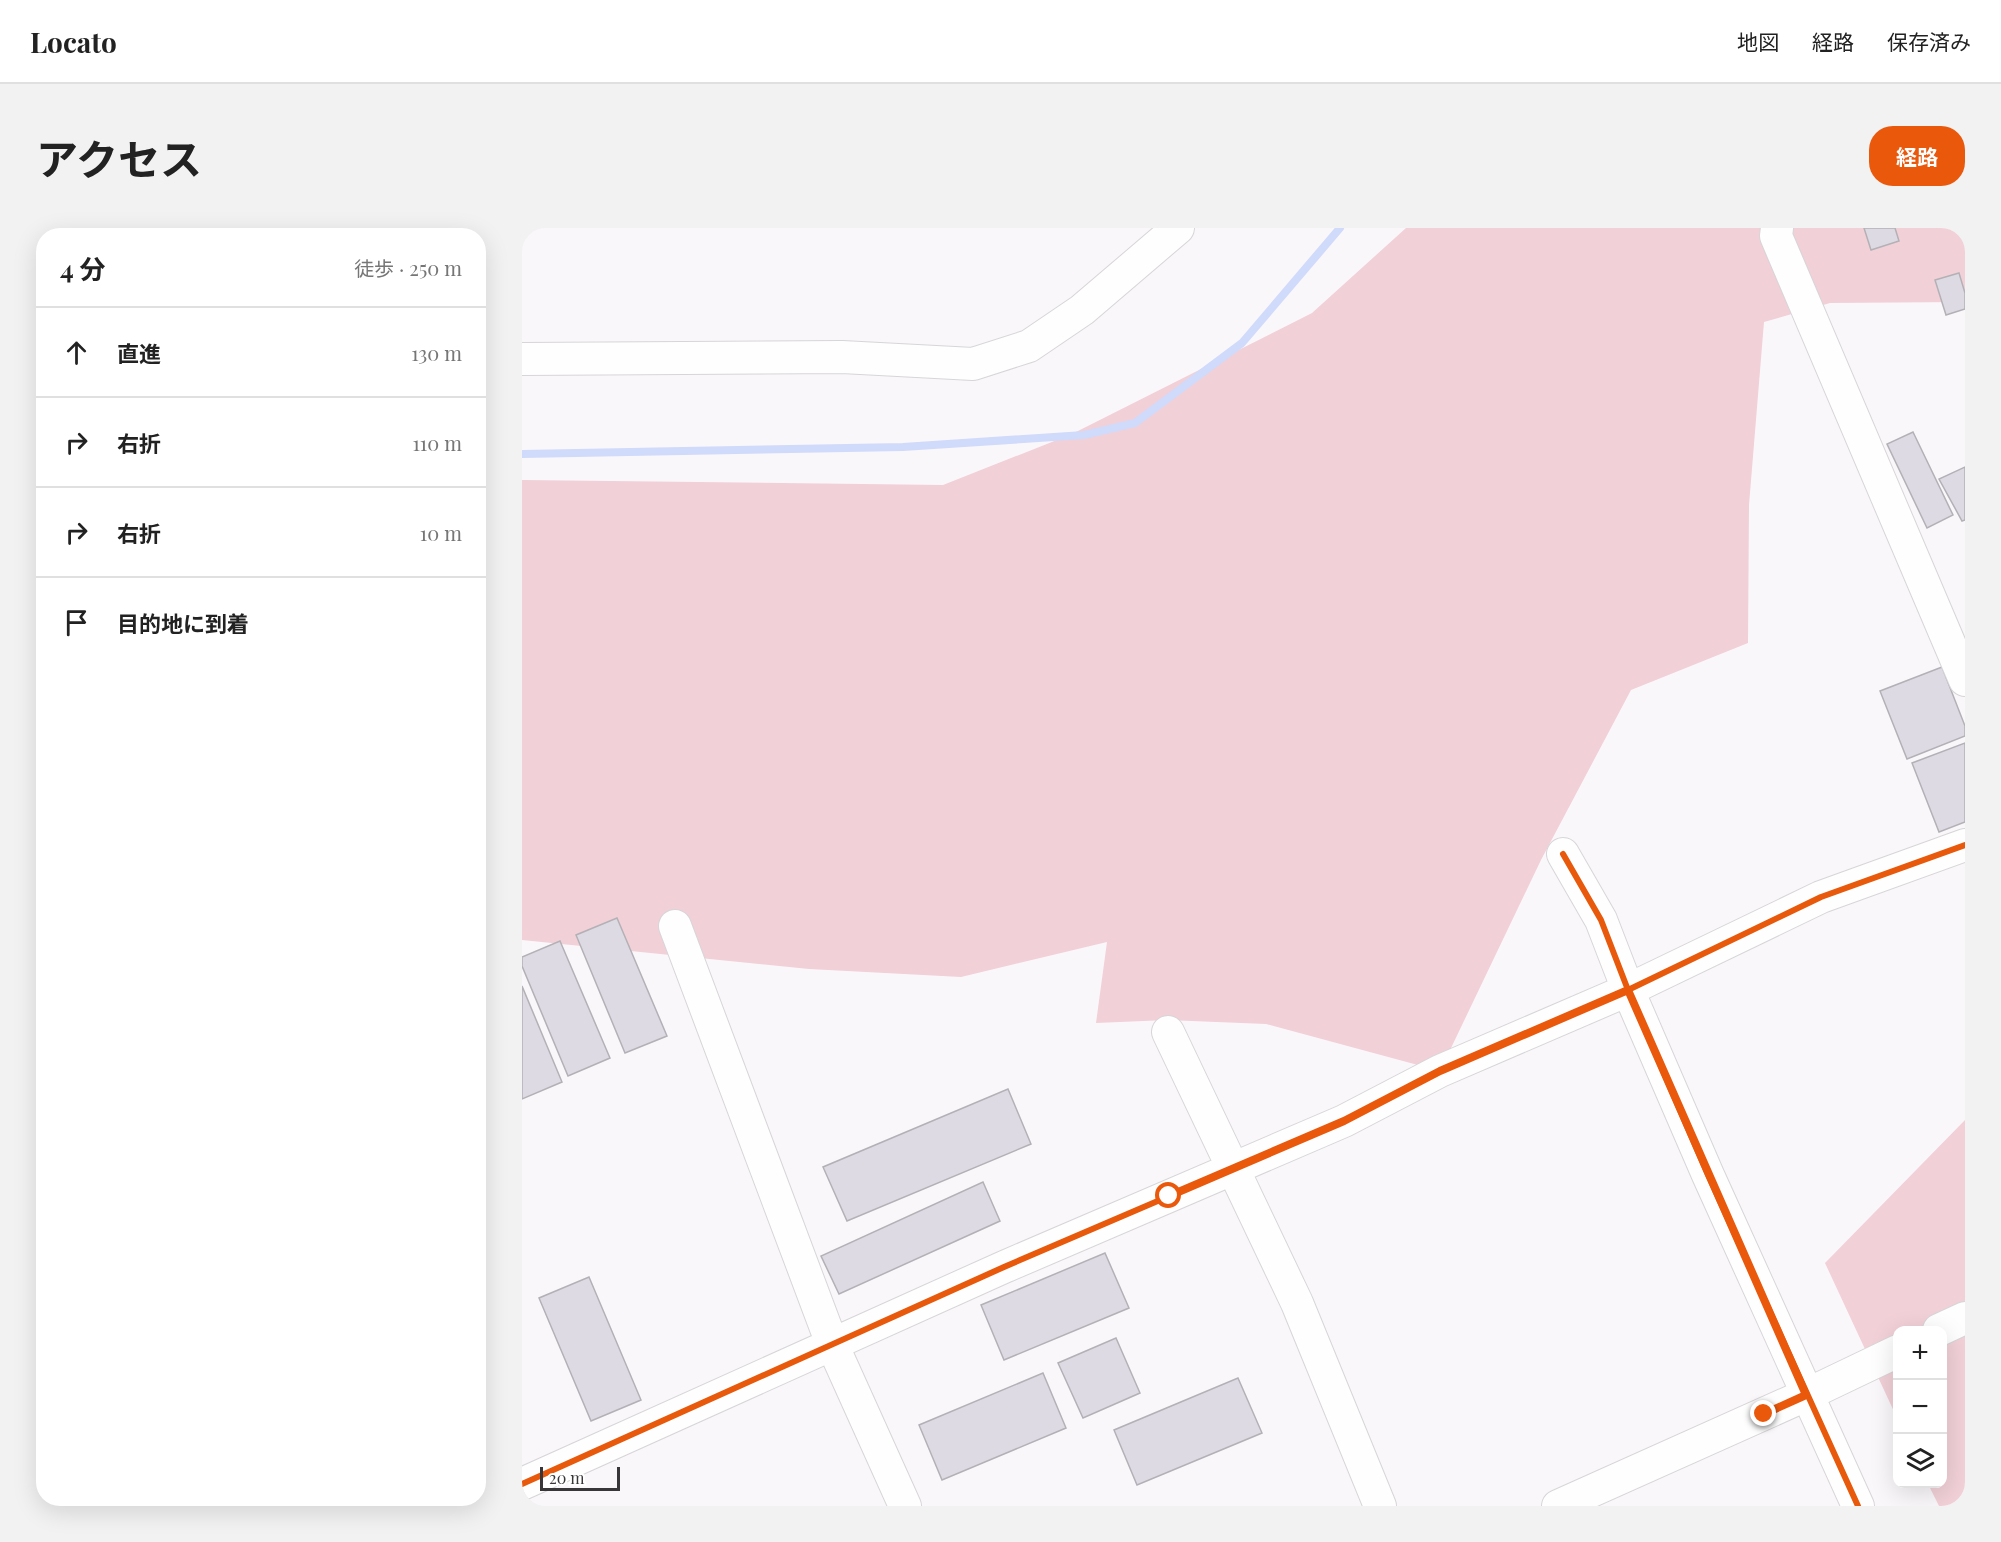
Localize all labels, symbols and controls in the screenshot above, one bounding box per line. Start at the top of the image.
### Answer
text: Locato [30,23,117,60]
text: 地図 [1737,27,1779,55]
text: 経路 [1812,27,1854,55]
text: 保存済み [1887,27,1971,55]
button: 経路 [1869,126,1965,186]
text: アクセス [36,130,202,186]
text: 4 分 [60,251,106,286]
text: 徒歩 · 250 m [354,254,462,281]
icon: ahead [60,336,93,369]
text: 直進 [117,338,161,368]
text: 130 m [411,339,462,366]
icon: right [60,426,93,459]
text: 右折 [117,428,161,458]
text: 110 m [412,429,462,456]
icon: right [60,516,93,549]
text: 右折 [117,518,161,548]
text: 10 m [420,519,462,546]
icon: arrive [60,606,93,639]
text: 目的地に到着 [117,608,249,638]
route start [1155,1182,1181,1208]
map controls [1893,1326,1947,1488]
button: + [1893,1326,1947,1380]
button: − [1893,1380,1947,1434]
route end [1750,1400,1776,1426]
button: layers [1893,1434,1947,1488]
scale bar [540,1464,620,1492]
text: 20 m [549,1467,584,1488]

